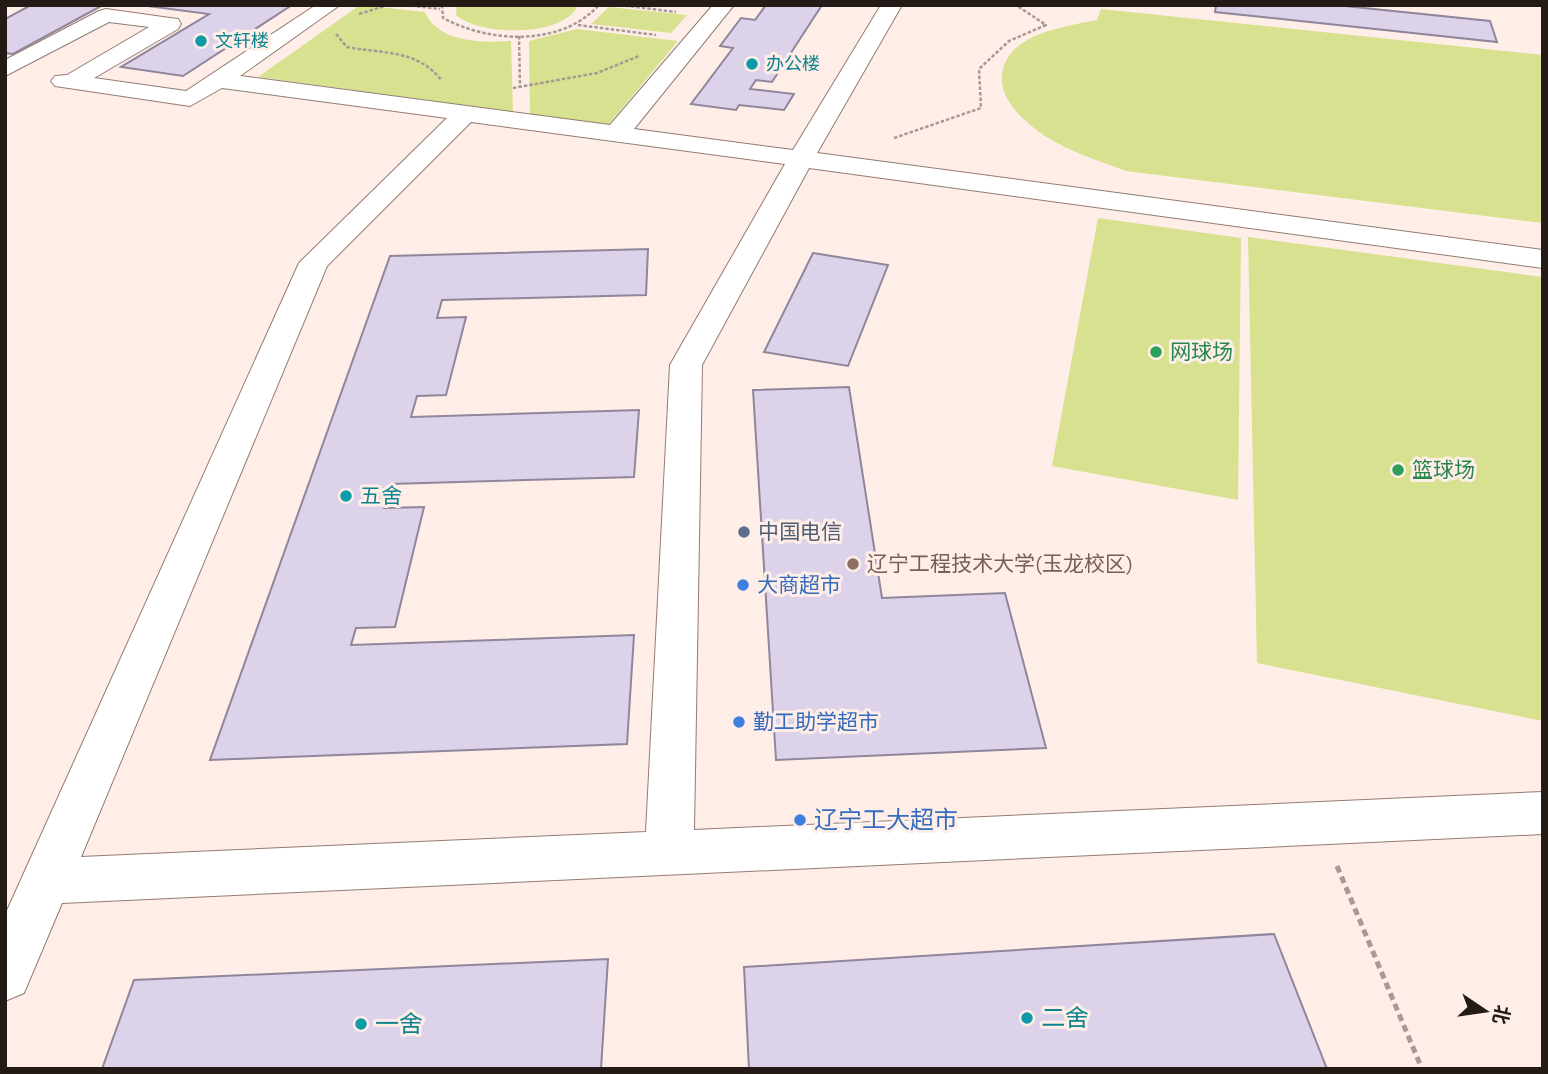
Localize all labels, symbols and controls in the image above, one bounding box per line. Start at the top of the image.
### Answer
place label: 文轩楼 [215,29,269,52]
marker: 文轩楼 [193,33,209,49]
place label: 办公楼 [766,52,820,75]
marker: 办公楼 [744,56,760,72]
place label: 网球场 [1170,337,1233,365]
marker: 网球场 [1148,344,1164,360]
place label: 篮球场 [1412,455,1475,483]
marker: 篮球场 [1390,462,1406,478]
place label: 五舍 [360,481,402,509]
marker: 五舍 [338,488,354,504]
place label: 中国电信 [758,517,842,545]
marker: 中国电信 [736,524,752,540]
place label: 辽宁工程技术大学(玉龙校区) [867,549,1133,577]
marker: 辽宁工程技术大学(玉龙校区) [845,556,861,572]
place label: 大商超市 [757,570,841,598]
marker: 大商超市 [735,577,751,593]
place label: 勤工助学超市 [753,707,879,735]
marker: 勤工助学超市 [731,714,747,730]
place label: 辽宁工大超市 [814,803,958,835]
marker: 辽宁工大超市 [792,812,808,828]
north arrow [1450,976,1520,1046]
place label: 二舍 [1041,1001,1089,1033]
text: 北 [1488,1003,1515,1027]
place label: 一舍 [375,1007,423,1039]
marker: 二舍 [1019,1010,1035,1026]
marker: 一舍 [353,1016,369,1032]

